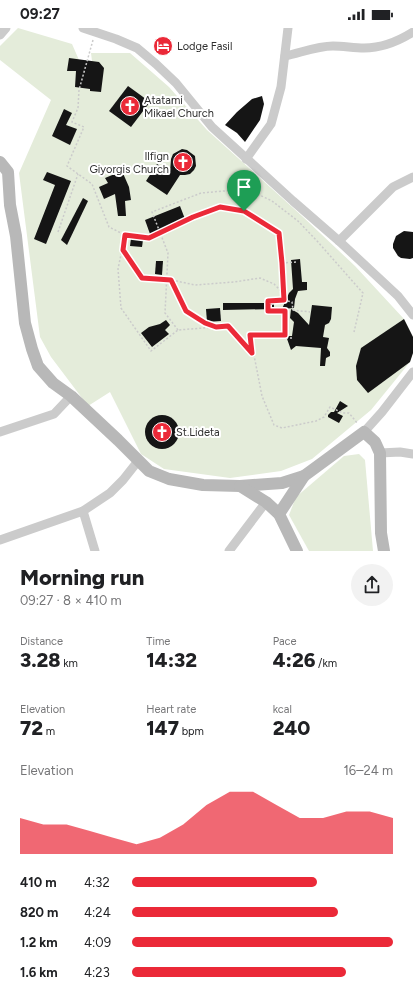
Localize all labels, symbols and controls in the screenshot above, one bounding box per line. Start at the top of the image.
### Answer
text: 09:27 [20,5,60,23]
hotel icon: Lodge Fasil [152,35,174,57]
place label: Lodge Fasil [177,40,232,53]
place label: Atatami Mikael Church [144,94,214,120]
church icon: Atatami Mikael Church [119,95,141,117]
place label: Ilfign Giyorgis Church [89,150,169,176]
church icon: Ilfign Giyorgis Church [172,151,194,173]
pin [227,170,261,211]
icon: arrive [233,176,255,198]
church icon: St.Lideta [151,421,173,443]
place label: St.Lideta [176,426,220,439]
text: Morning run [20,564,144,591]
button: share [351,564,393,606]
text: 09:27 · 8 × 410 m [20,593,122,608]
text: Distance [20,635,63,648]
text: Time [146,635,170,648]
text: Pace [273,635,296,648]
text: 3.28 [20,648,61,672]
text: 14:32 [146,648,197,672]
text: 4:26 [273,648,315,672]
text: km [61,657,78,670]
text: /km [315,657,337,670]
text: Elevation [20,703,65,716]
text: Heart rate [146,703,196,716]
text: kcal [273,703,292,716]
text: 72 [20,716,43,740]
text: 147 [146,716,179,740]
text: 240 [273,716,310,740]
text: m [43,725,55,738]
text: bpm [179,725,204,738]
text: Elevation [20,763,73,778]
text: 16–24 m [344,763,393,778]
text: 410 m [20,875,57,890]
text: 4:32 [84,875,110,890]
text: 820 m [20,905,58,920]
text: 4:24 [84,905,111,920]
text: 1.2 km [20,935,58,950]
text: 4:09 [84,935,111,950]
text: 1.6 km [20,965,58,980]
text: 4:23 [84,965,110,980]

